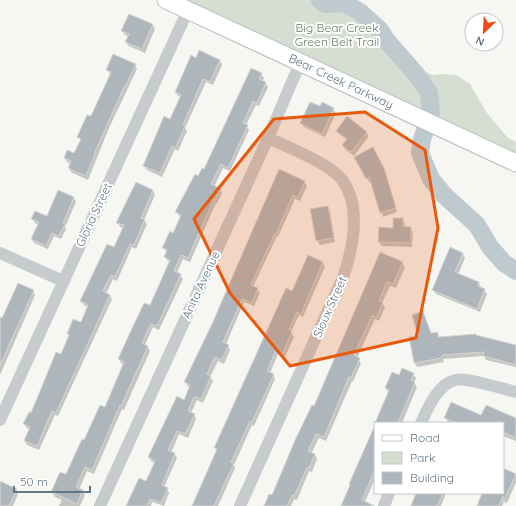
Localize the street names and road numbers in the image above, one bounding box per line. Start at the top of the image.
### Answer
street label: Bear Creek Parkway [286,50,396,112]
street label: Gloria Street [72,180,115,249]
street label: Anita Avenue [178,248,223,321]
street label: Sioux Street [309,274,350,340]

